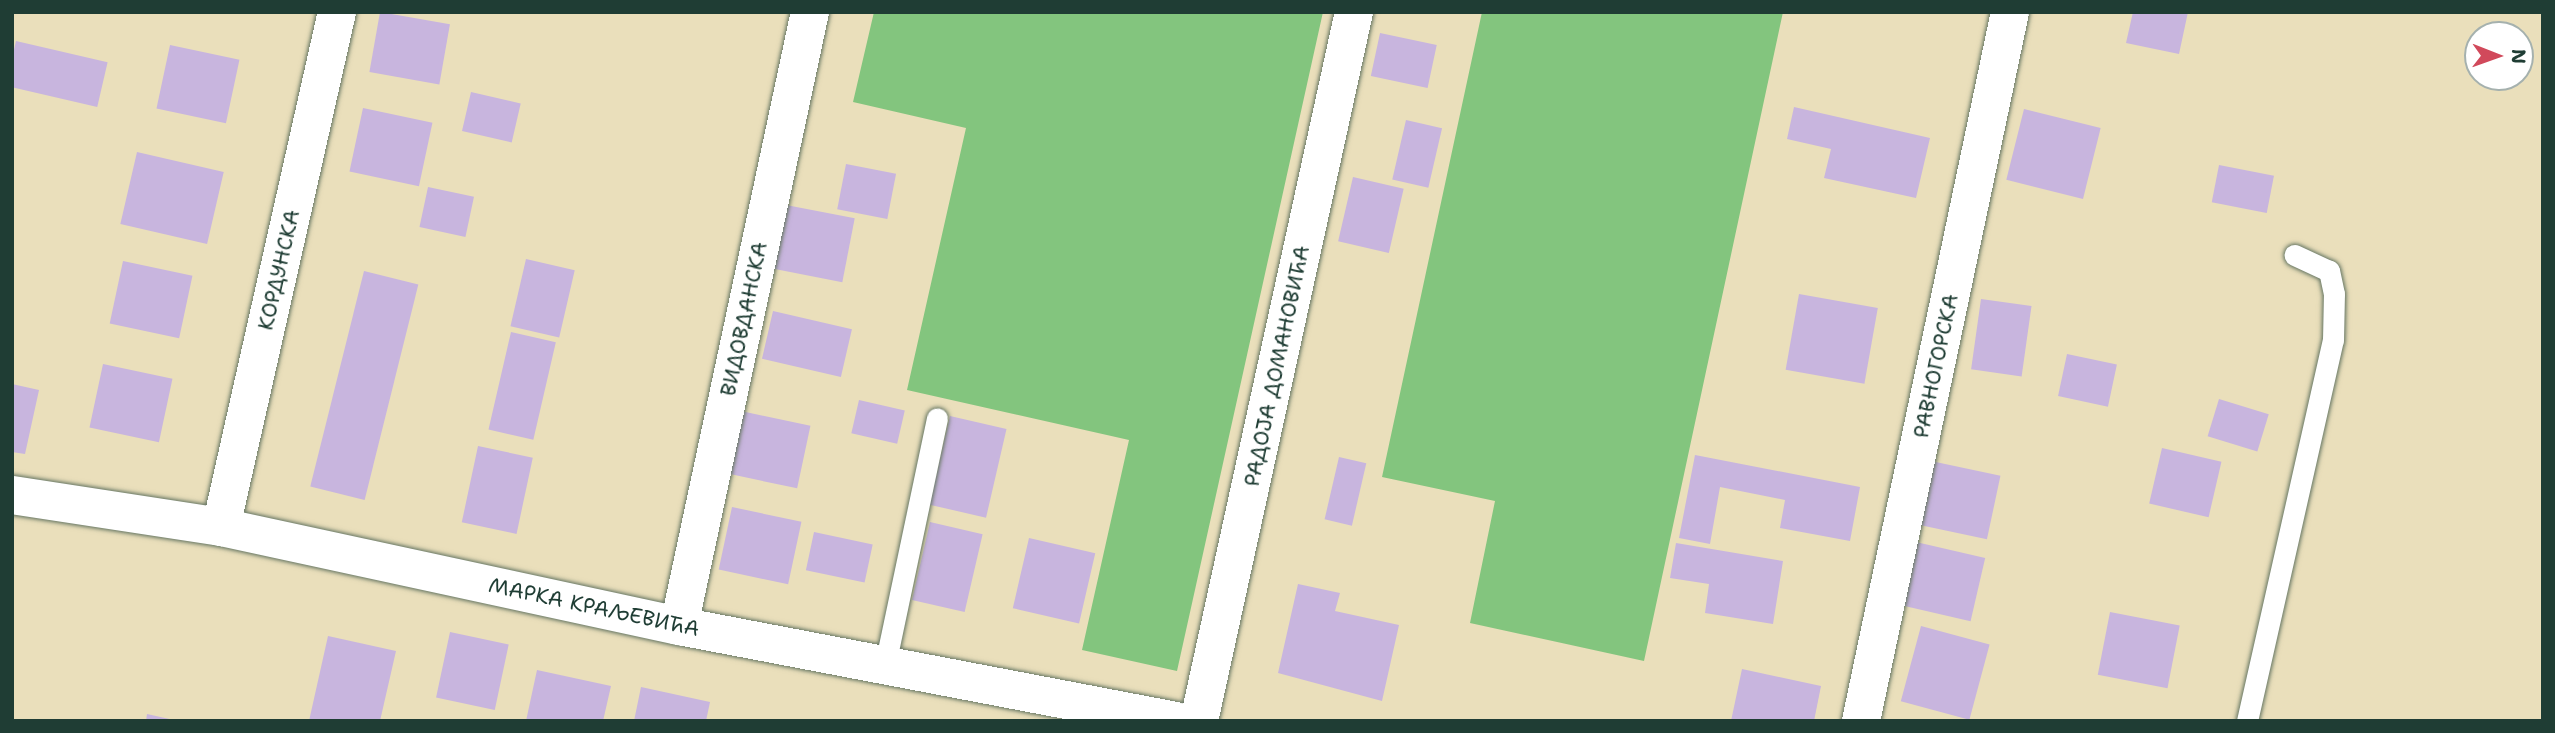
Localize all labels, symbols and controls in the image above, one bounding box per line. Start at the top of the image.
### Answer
north arrow [2464,21,2534,91]
text: N [2506,49,2531,64]
street label: КОРДУНСКА [253,207,305,333]
street label: ВИДОВДАНСКА [715,240,773,398]
street label: РАДОЈА ДОМАНОВИЋА [1239,243,1315,489]
street label: РАВНОГОРСКА [1908,292,1964,440]
street label: МАРКА КРАЉЕВИЋА [486,572,702,642]

